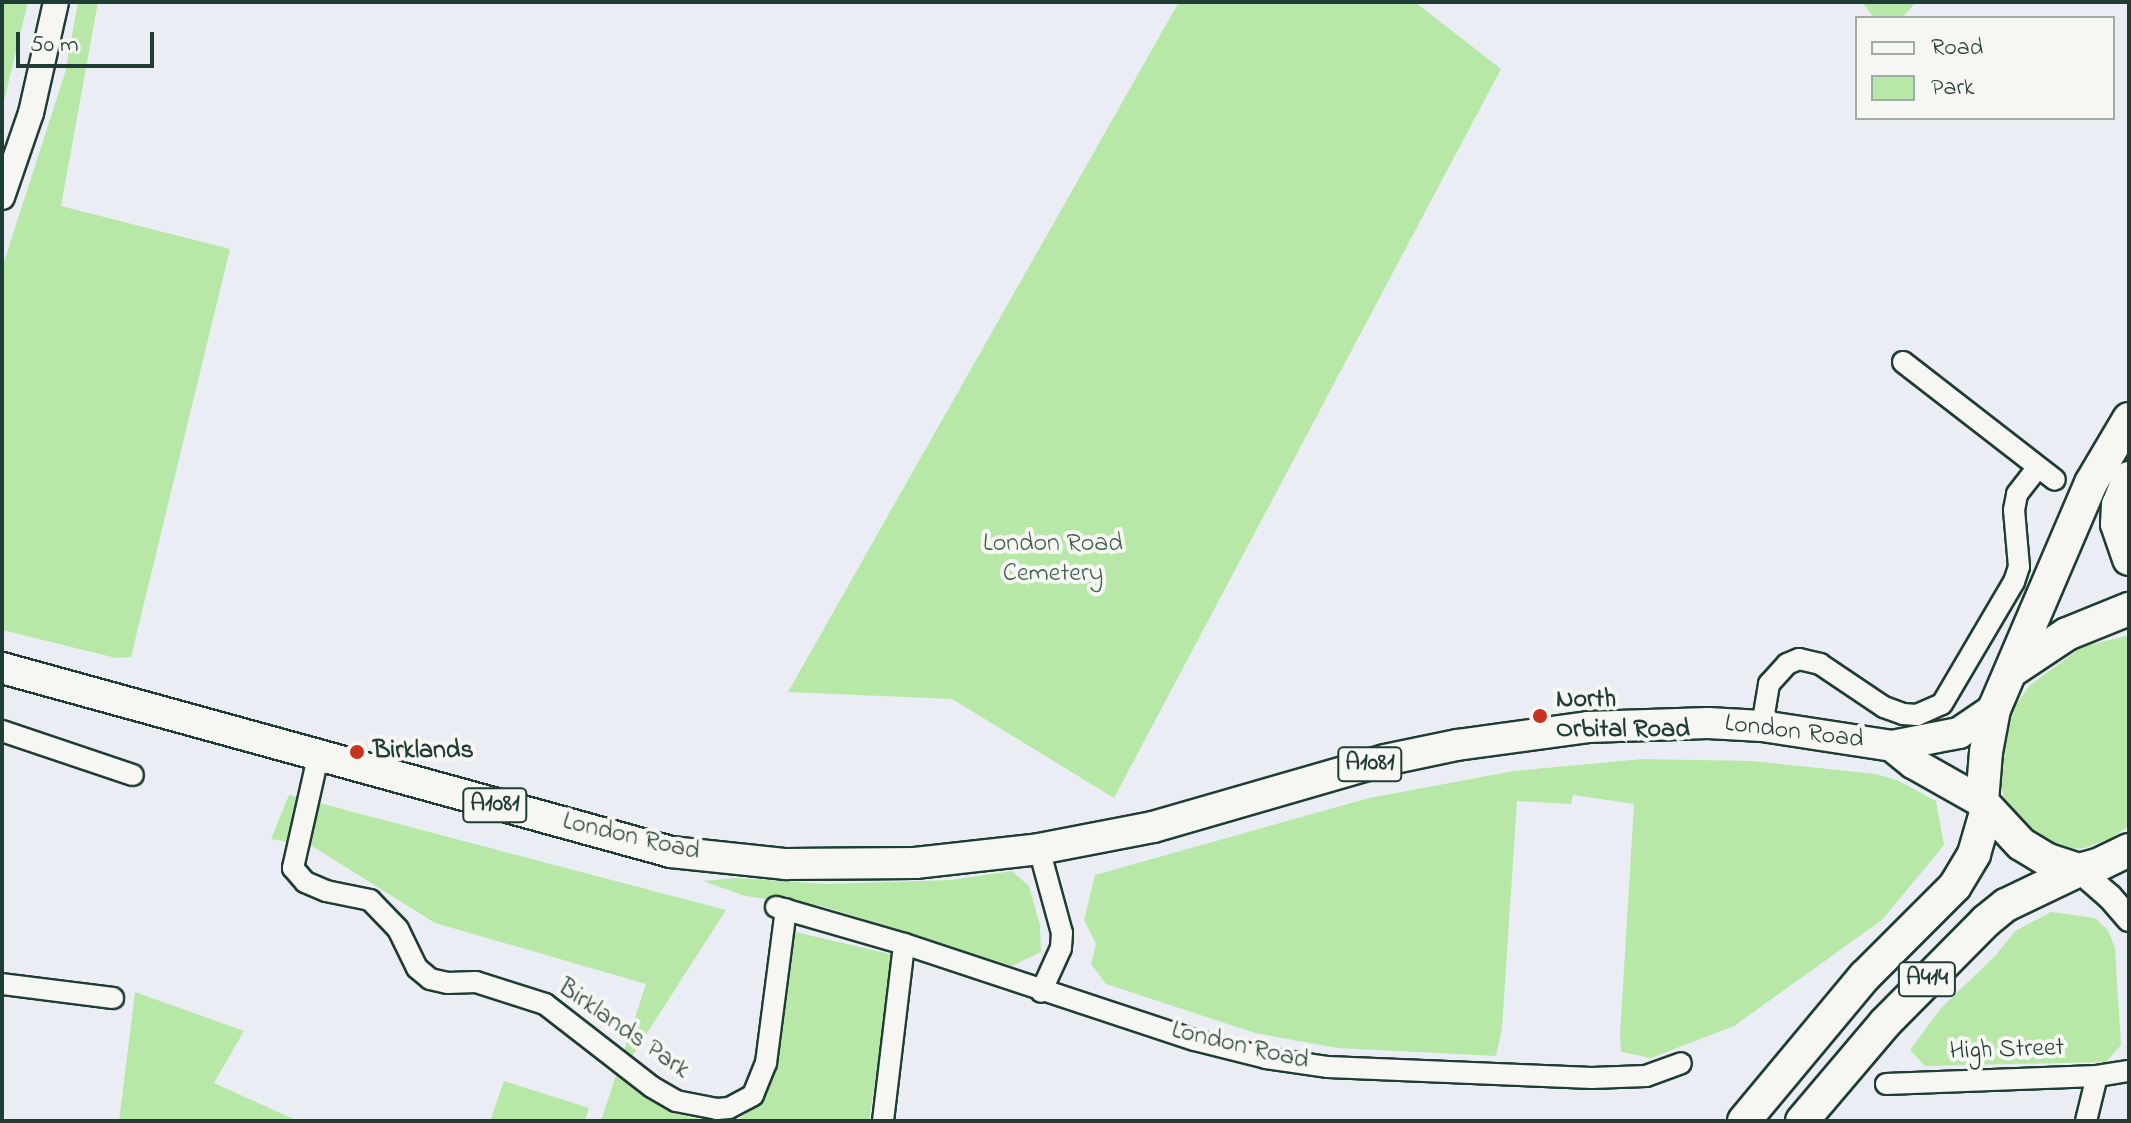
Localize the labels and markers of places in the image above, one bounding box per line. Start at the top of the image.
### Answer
place label: North Orbital Road [1556,685,1690,746]
marker: North Orbital Road [1531,707,1549,725]
place label: Birklands [373,736,474,768]
marker: Birklands [348,743,366,761]

